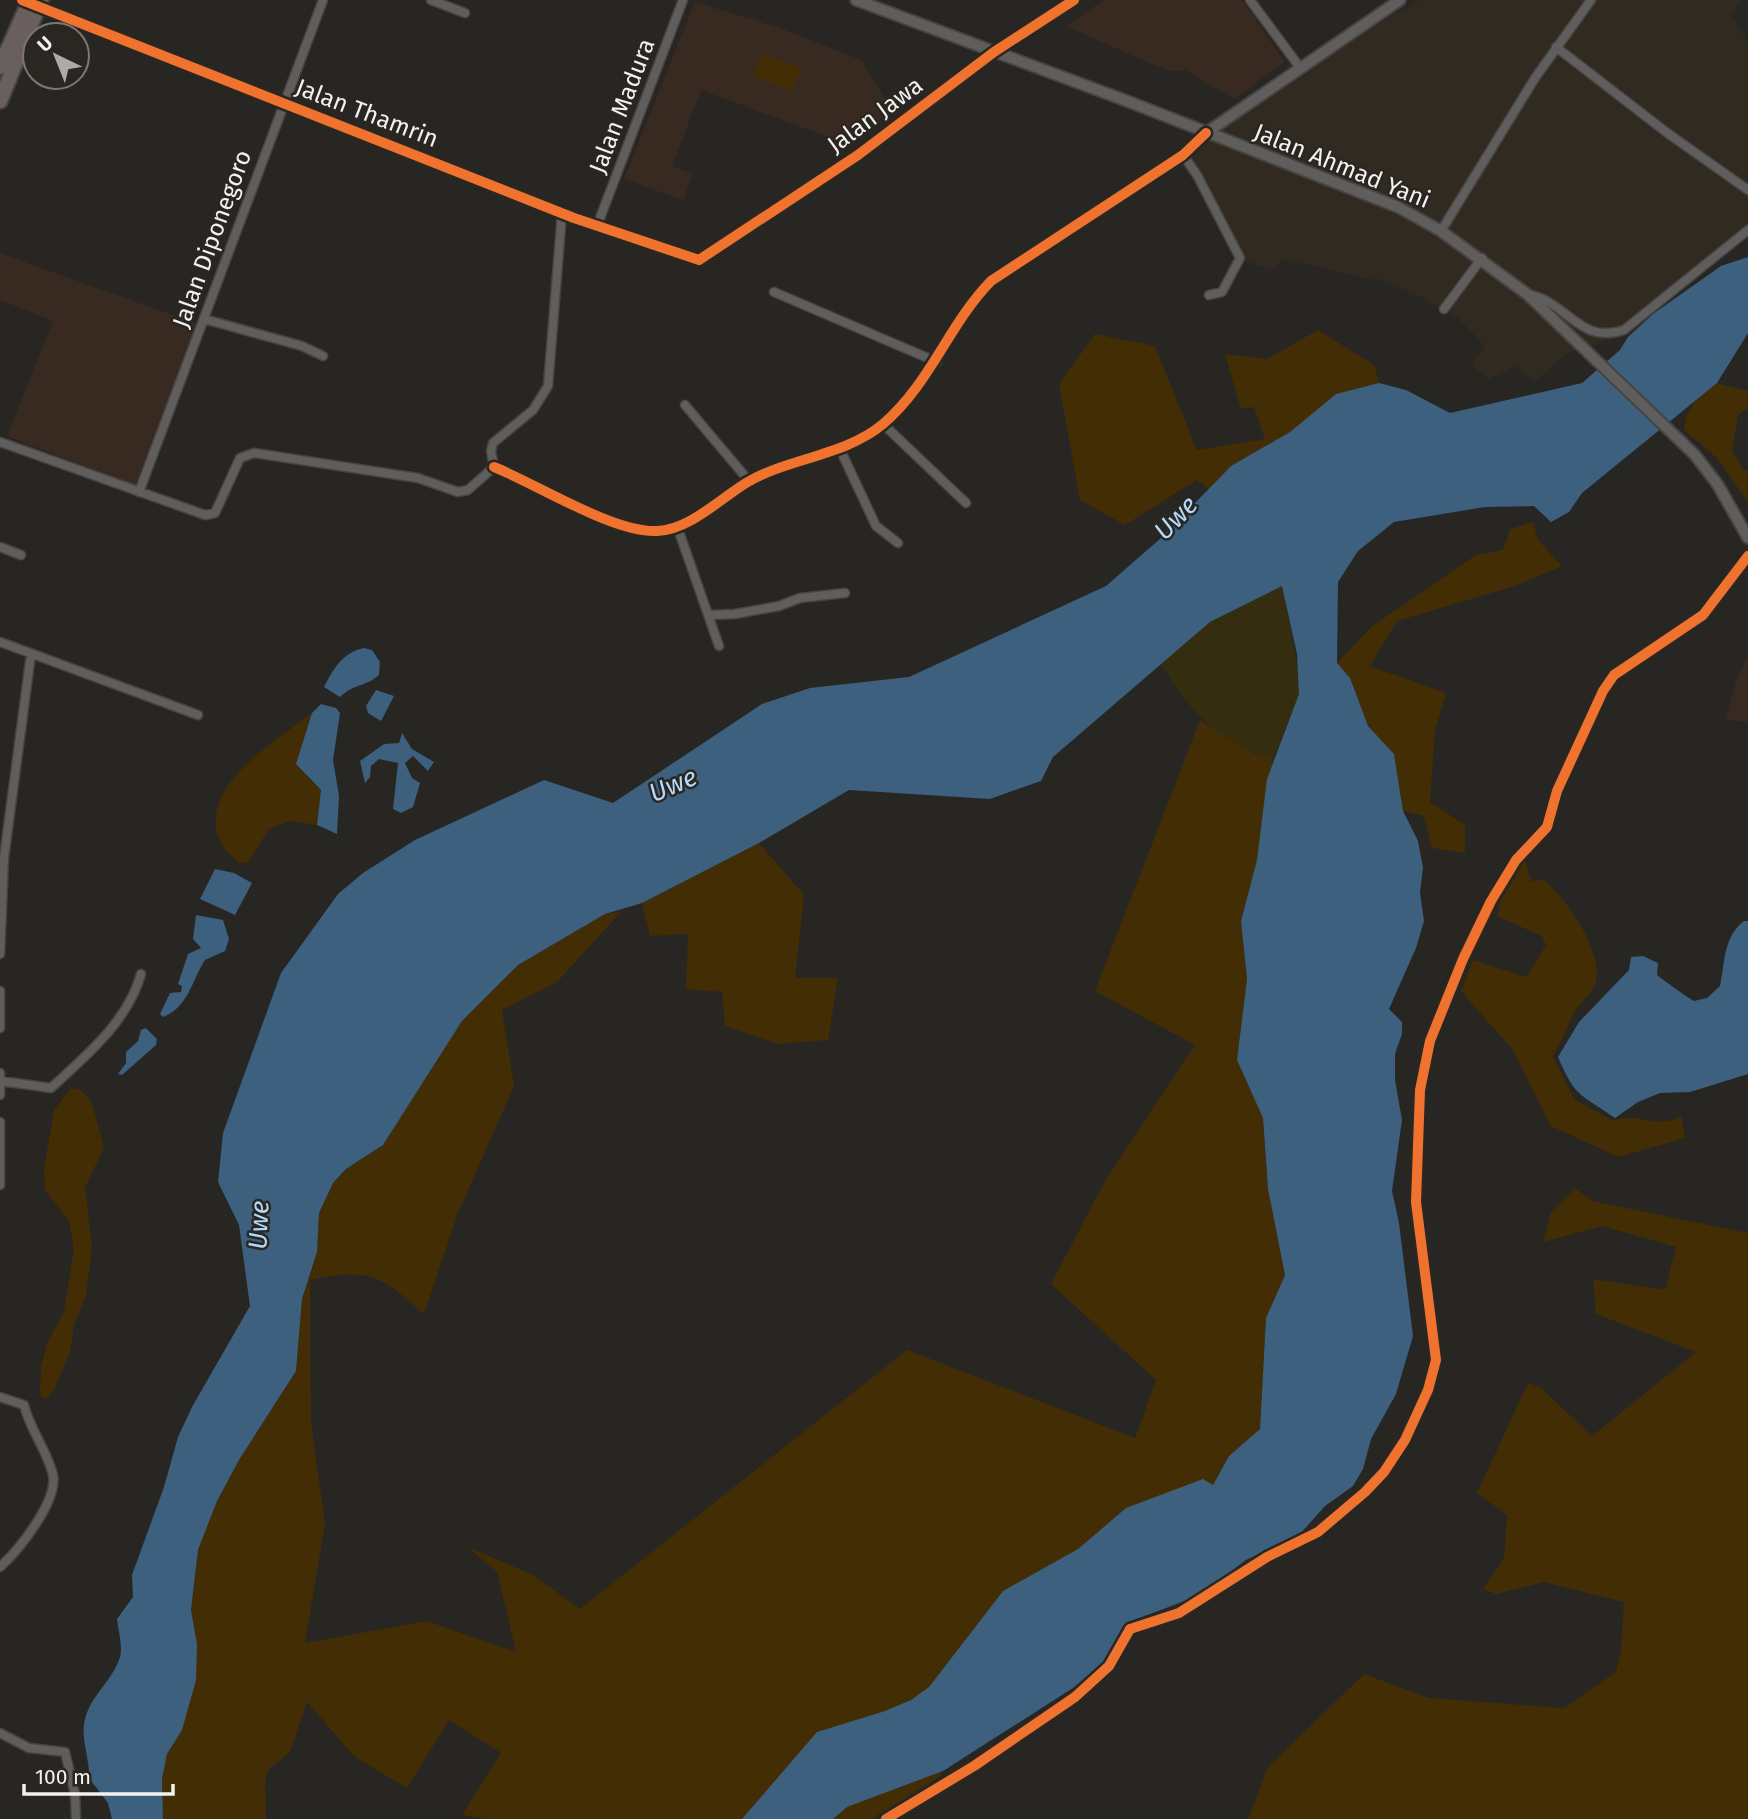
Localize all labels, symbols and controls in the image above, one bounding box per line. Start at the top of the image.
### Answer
north arrow [21,21,91,91]
text: U [32,31,57,57]
street label: Jalan Madura [583,35,661,177]
street label: Jalan Jawa [822,71,928,159]
street label: Jalan Thamrin [292,73,442,153]
street label: Jalan Ahmad Yani [1250,118,1434,214]
street label: Jalan Diponegoro [167,146,257,332]
water label: Uwe [1148,490,1204,546]
water label: Uwe [644,761,702,809]
water label: Uwe [242,1200,276,1250]
scale bar [24,1752,173,1796]
text: 100 m [35,1764,91,1790]

